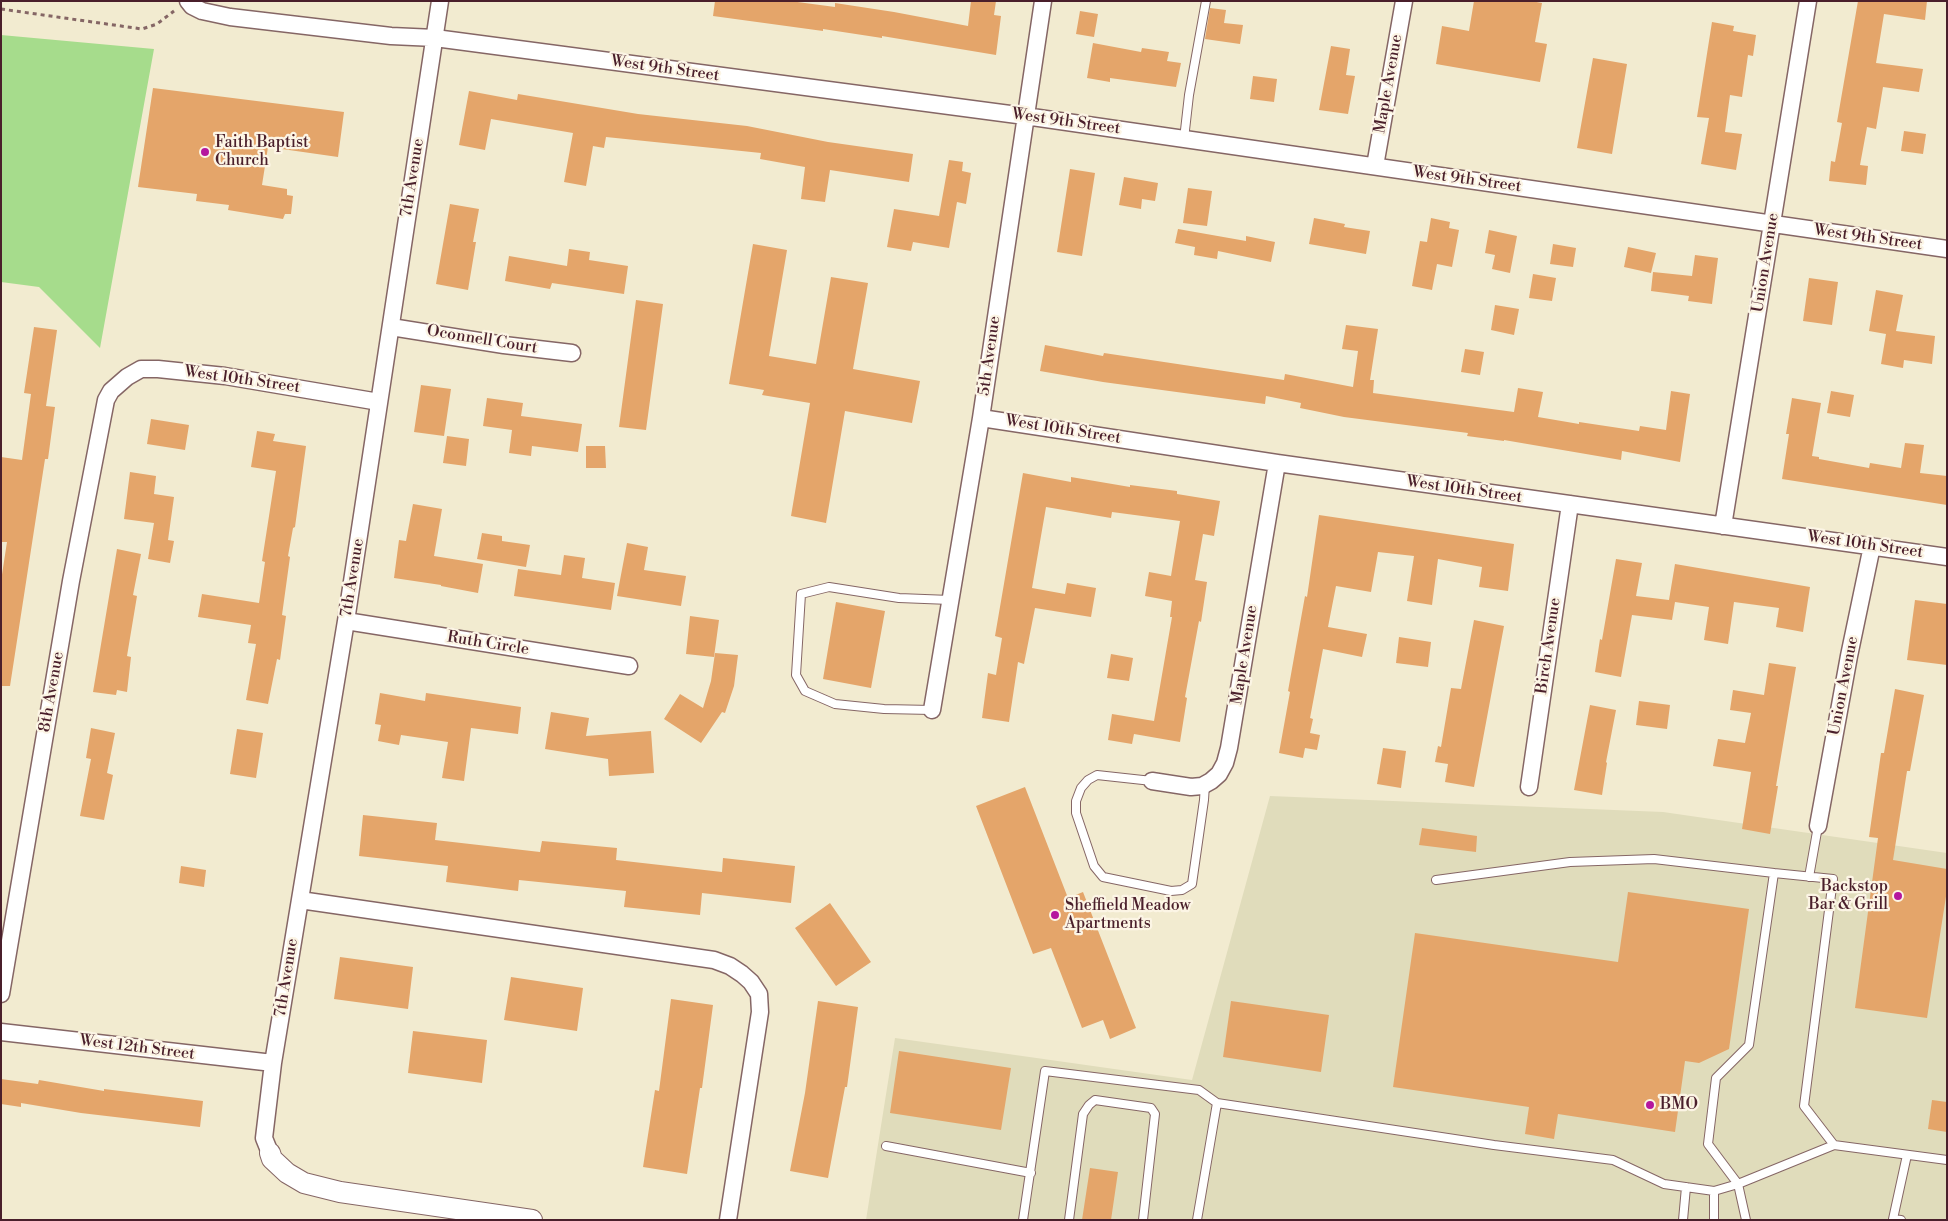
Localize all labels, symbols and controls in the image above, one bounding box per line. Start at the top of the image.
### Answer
street label: Maple Avenue [1371,33,1407,135]
street label: West 9th Street [609,52,721,86]
street label: West 9th Street [1010,105,1122,139]
place label: Faith Baptist Church [215,133,309,171]
street label: 7th Avenue [397,137,429,219]
marker: Faith Baptist Church [199,146,211,158]
street label: West 9th Street [1411,163,1523,197]
street label: Union Avenue [1749,212,1783,314]
street label: West 9th Street [1812,221,1924,255]
street label: 5th Avenue [975,315,1005,397]
street label: Oconnell Court [425,322,539,358]
street label: West 10th Street [183,362,301,398]
street label: West 10th Street [1004,411,1122,449]
street label: West 10th Street [1405,472,1523,508]
street label: West 10th Street [1806,527,1924,563]
street label: 7th Avenue [337,537,369,619]
street label: Birch Avenue [1533,597,1565,695]
street label: Maple Avenue [1228,604,1262,706]
street label: Ruth Circle [446,628,530,660]
street label: Union Avenue [1825,635,1863,737]
street label: 8th Avenue [35,650,69,734]
place label: Backstop Bar & Grill [1809,877,1888,915]
marker: Backstop Bar & Grill [1892,890,1904,902]
place label: Sheffield Meadow Apartments [1065,896,1190,934]
marker: Sheffield Meadow Apartments [1049,909,1061,921]
street label: 7th Avenue [271,937,303,1019]
street label: West 12th Street [78,1031,196,1065]
place label: BMO [1660,1095,1698,1115]
marker: BMO [1644,1099,1656,1111]

